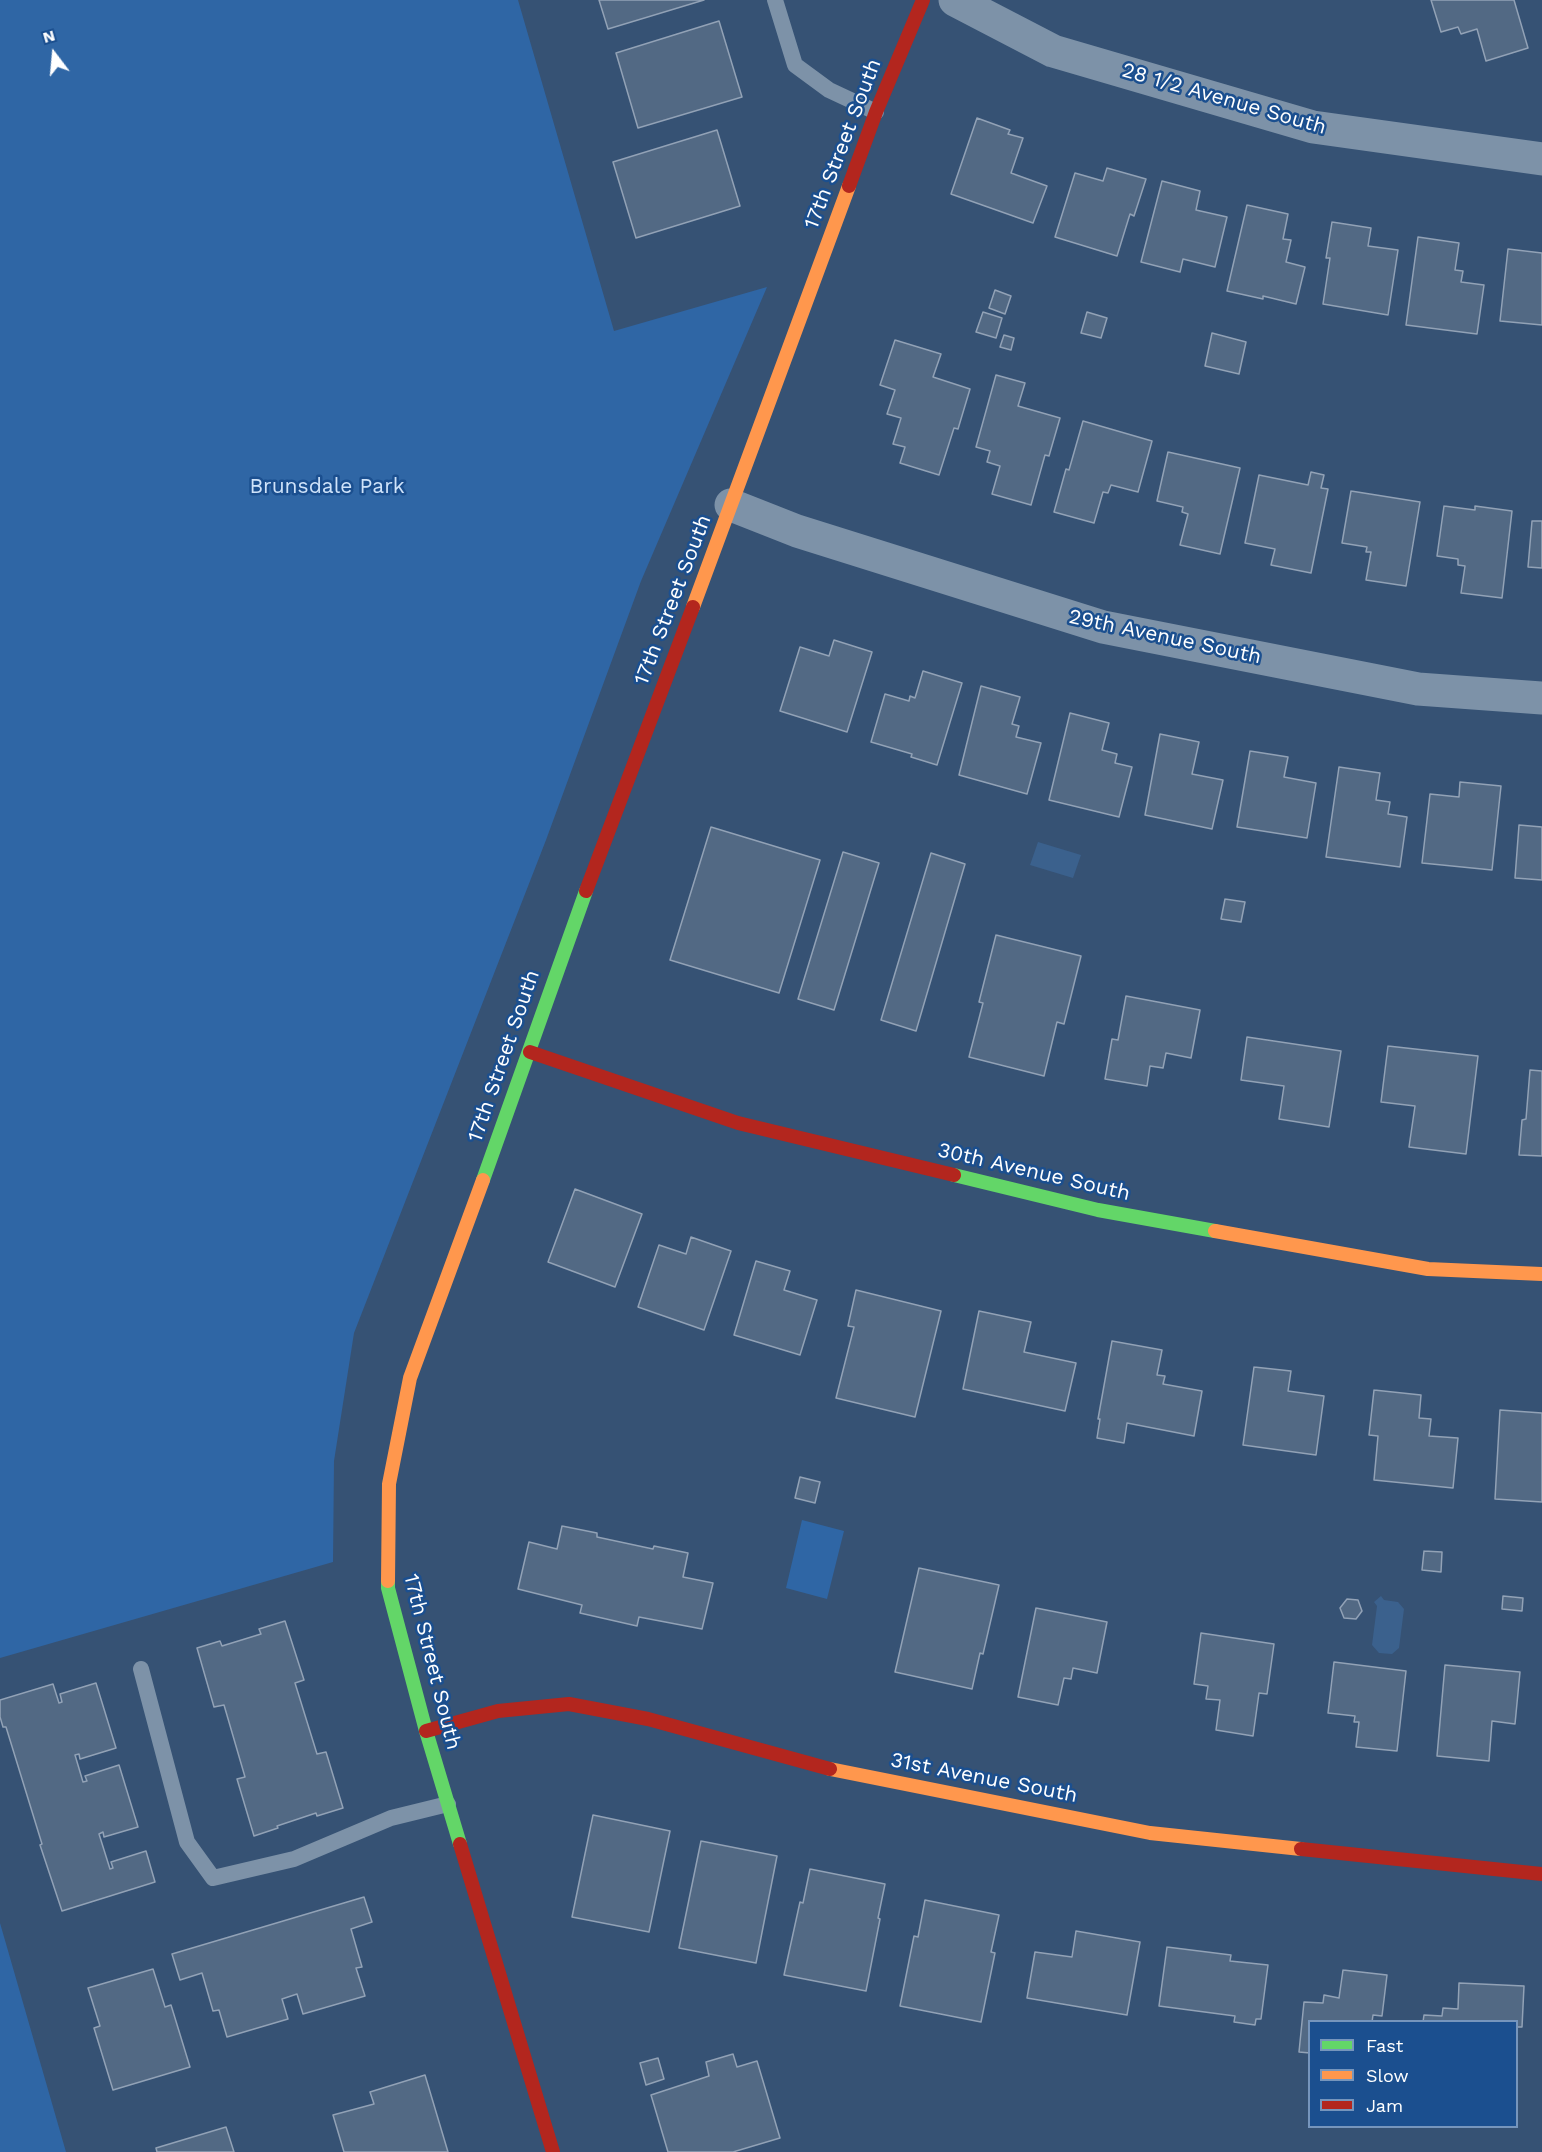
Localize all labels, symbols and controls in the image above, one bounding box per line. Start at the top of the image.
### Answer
north arrow [24,24,84,84]
text: N [41,25,57,47]
street label: 17th Street South [799,55,887,233]
street label: 28 1/2 Avenue South [1119,58,1329,140]
park label: Brunsdale Park [249,474,405,500]
street label: 17th Street South [629,511,717,689]
street label: 29th Avenue South [1066,604,1264,670]
street label: 17th Street South [463,967,545,1145]
street label: 30th Avenue South [935,1138,1133,1206]
street label: 17th Street South [398,1572,466,1752]
street label: 31st Avenue South [888,1748,1080,1808]
legend [1308,2020,1518,2128]
text: Fast [1366,2035,1403,2056]
text: Slow [1366,2065,1409,2086]
text: Jam [1366,2095,1403,2116]

